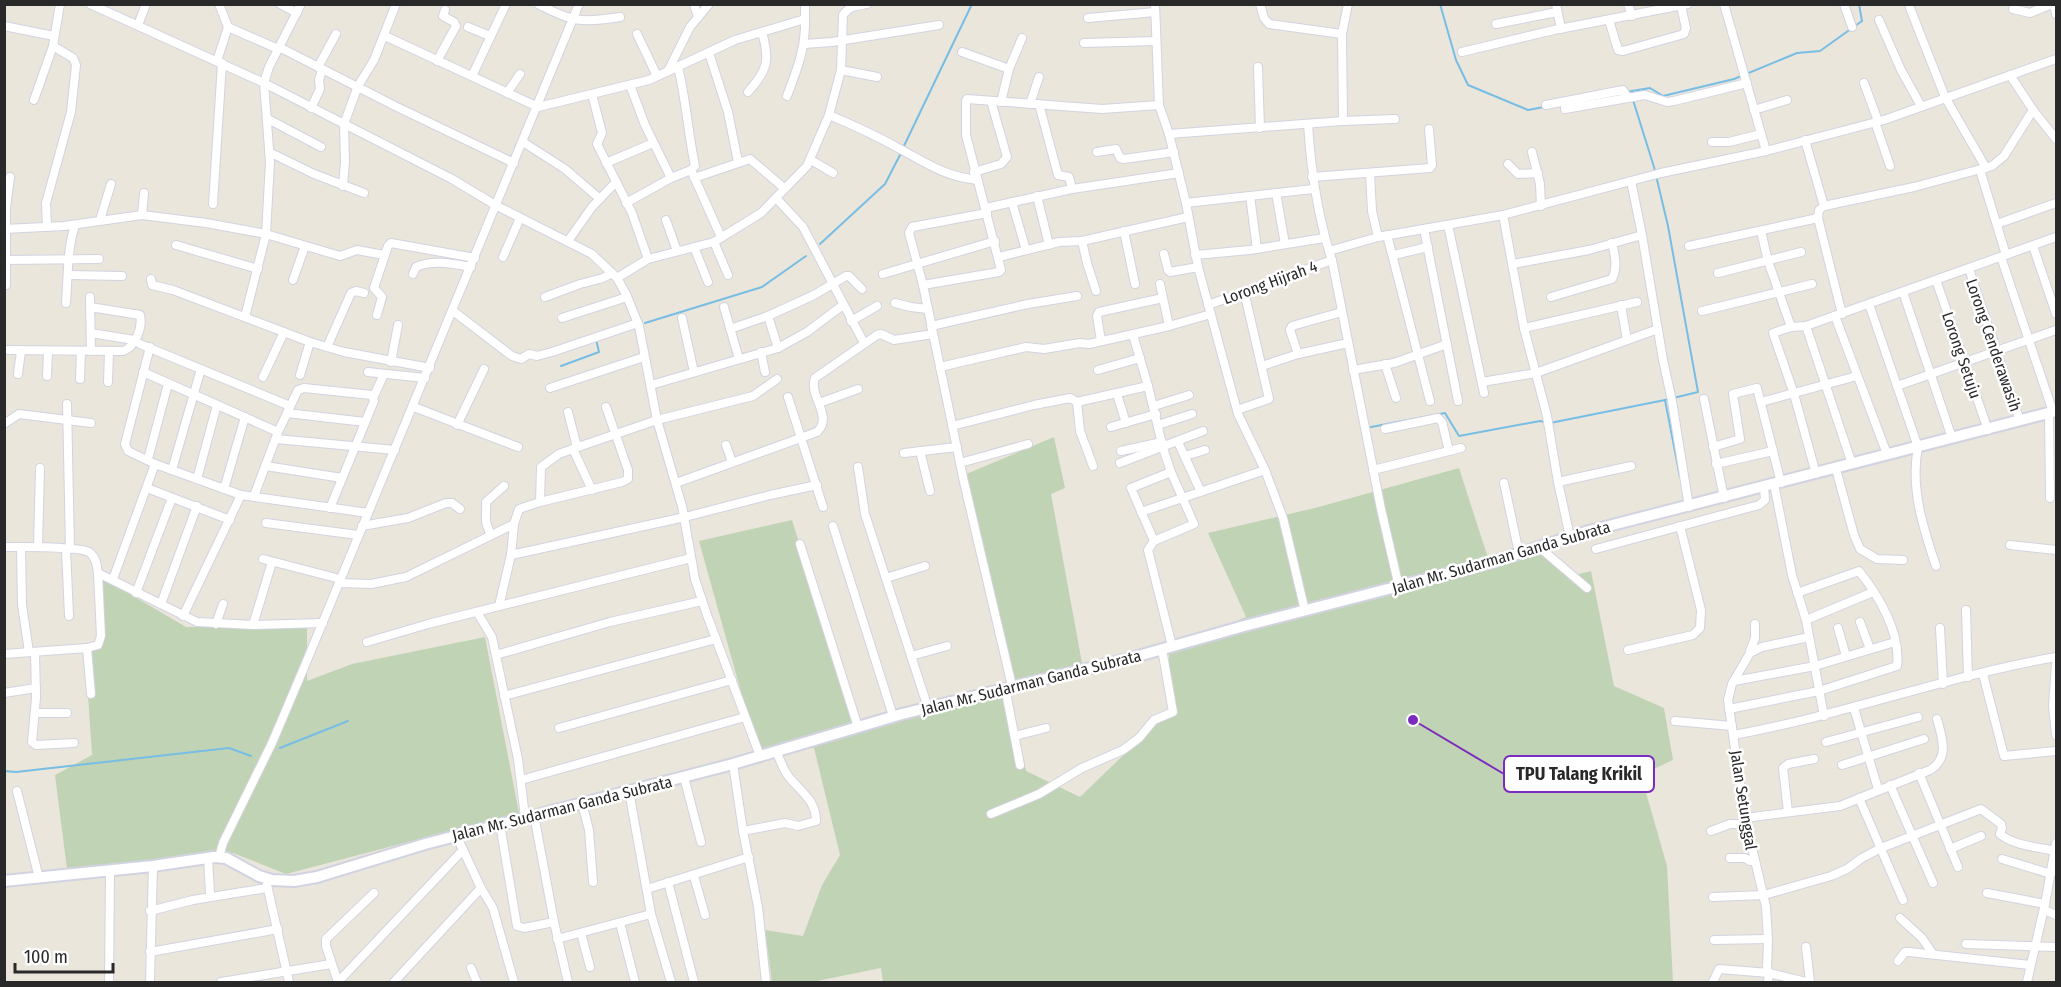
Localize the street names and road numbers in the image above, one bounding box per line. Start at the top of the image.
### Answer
street label: Lorong Hijrah 4 [1220,257,1320,308]
street label: Lorong Cenderawasih [1962,276,2025,414]
street label: Lorong Setuju [1938,309,1985,401]
street label: Jalan Mr. Sudarman Ganda Subrata [1390,517,1613,598]
street label: Jalan Mr. Sudarman Ganda Subrata [919,646,1143,719]
street label: Jalan Setunggal [1726,749,1761,851]
street label: Jalan Mr. Sudarman Ganda Subrata [450,772,674,845]

